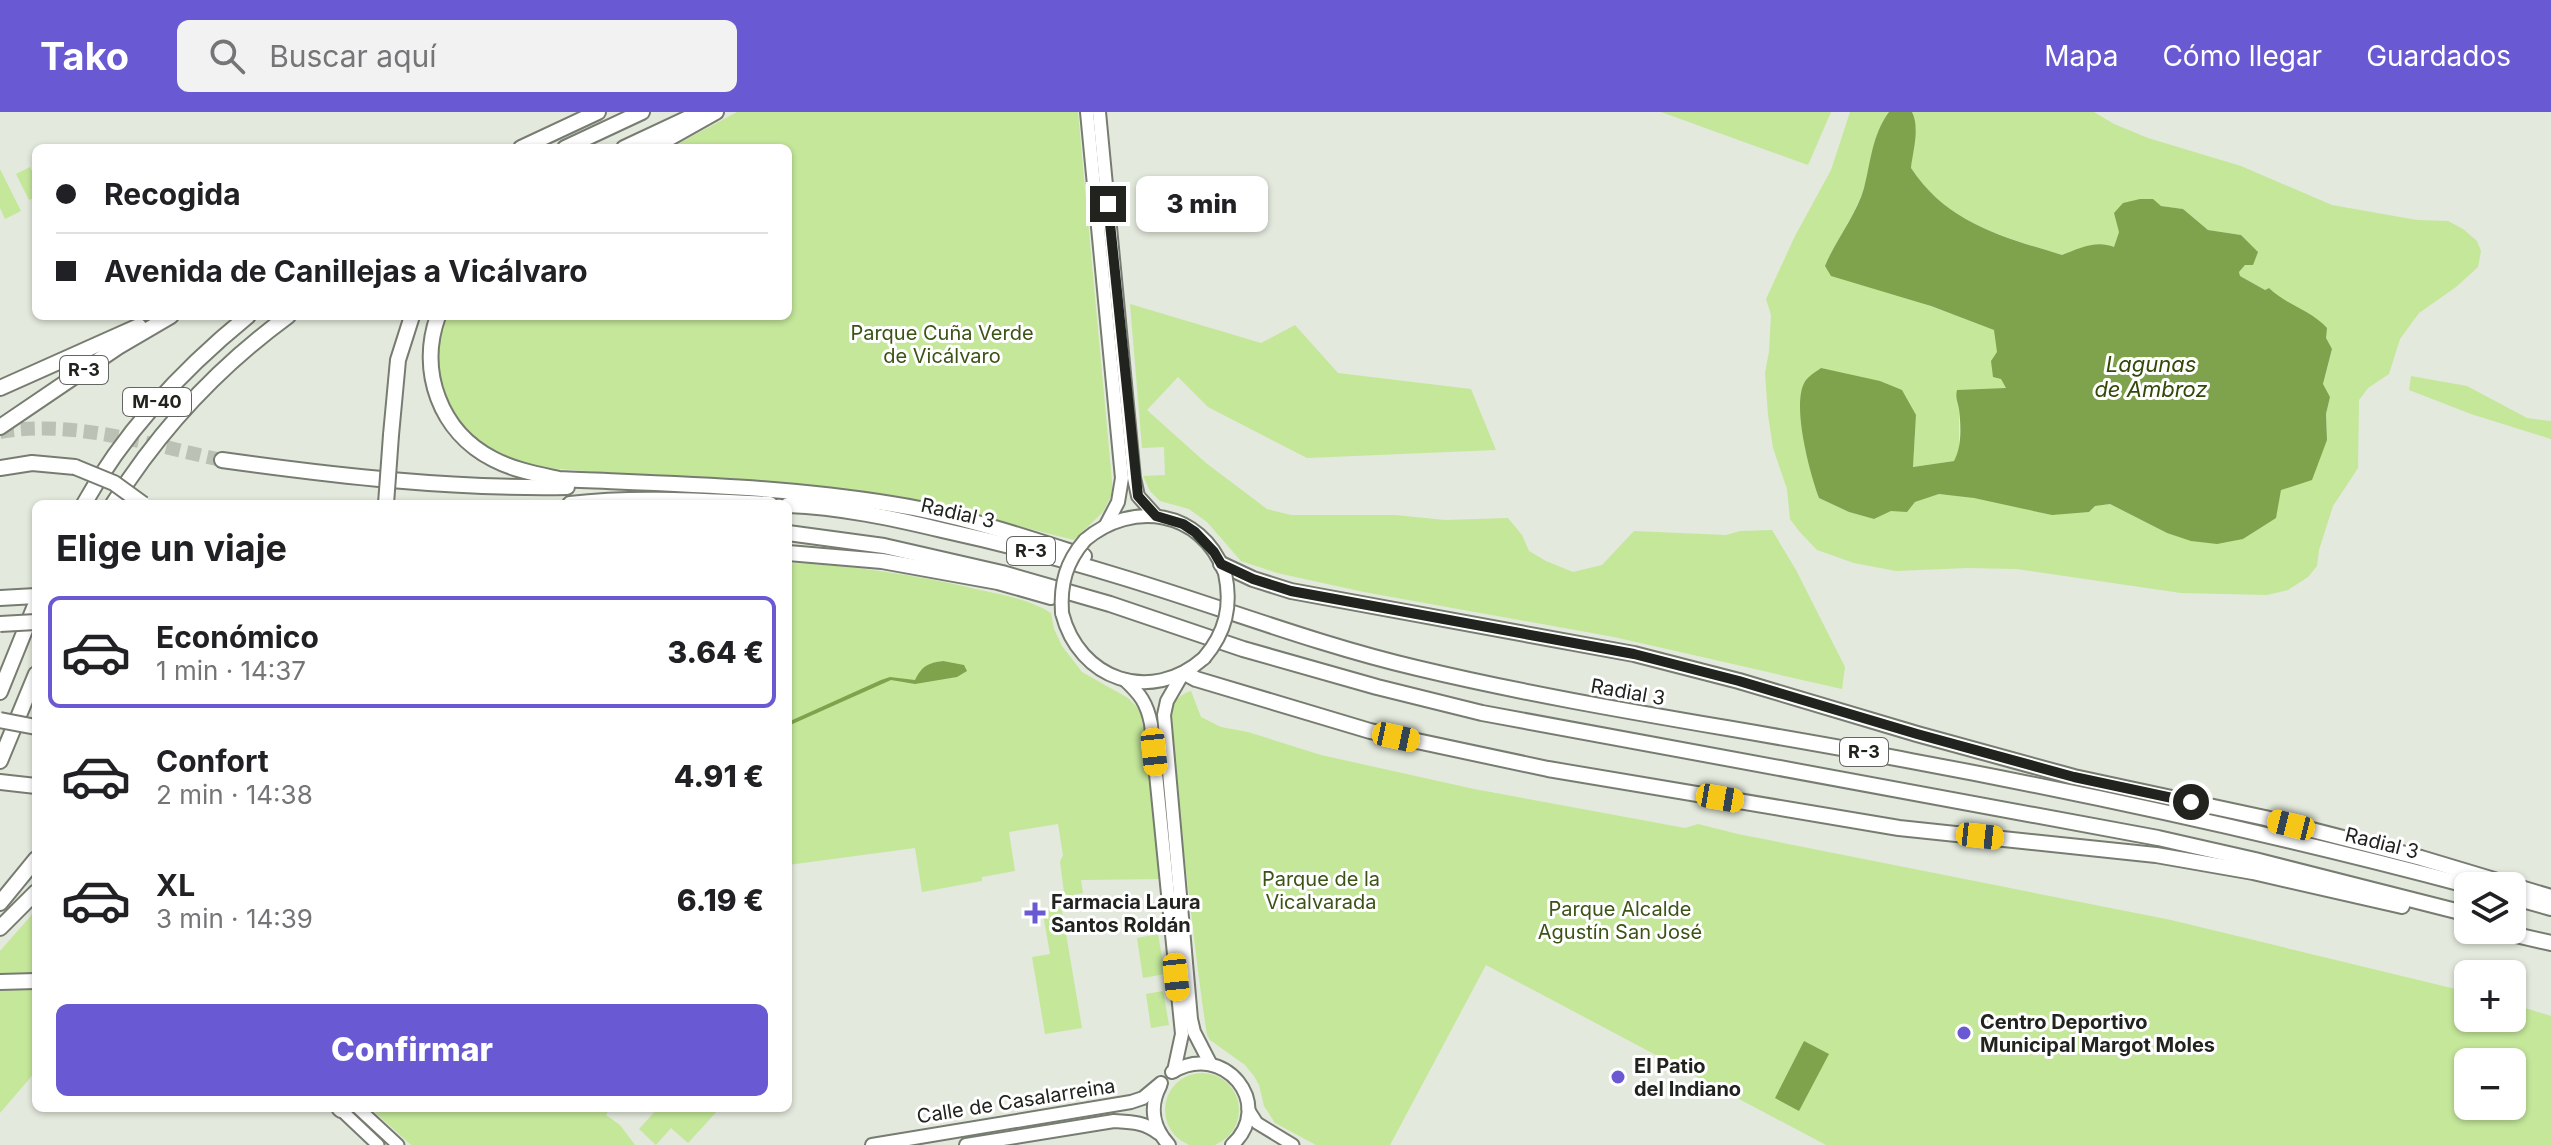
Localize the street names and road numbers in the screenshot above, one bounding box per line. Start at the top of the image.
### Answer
road number: R-3 [60,356,108,384]
road number: M-40 [123,388,191,416]
street label: Radial 3 [919,493,997,533]
road number: R-3 [1007,537,1055,565]
street label: Radial 3 [1589,674,1667,710]
road number: R-3 [1840,738,1888,766]
street label: Radial 3 [2343,822,2421,864]
street label: Calle de Casalarreina [915,1073,1117,1129]

